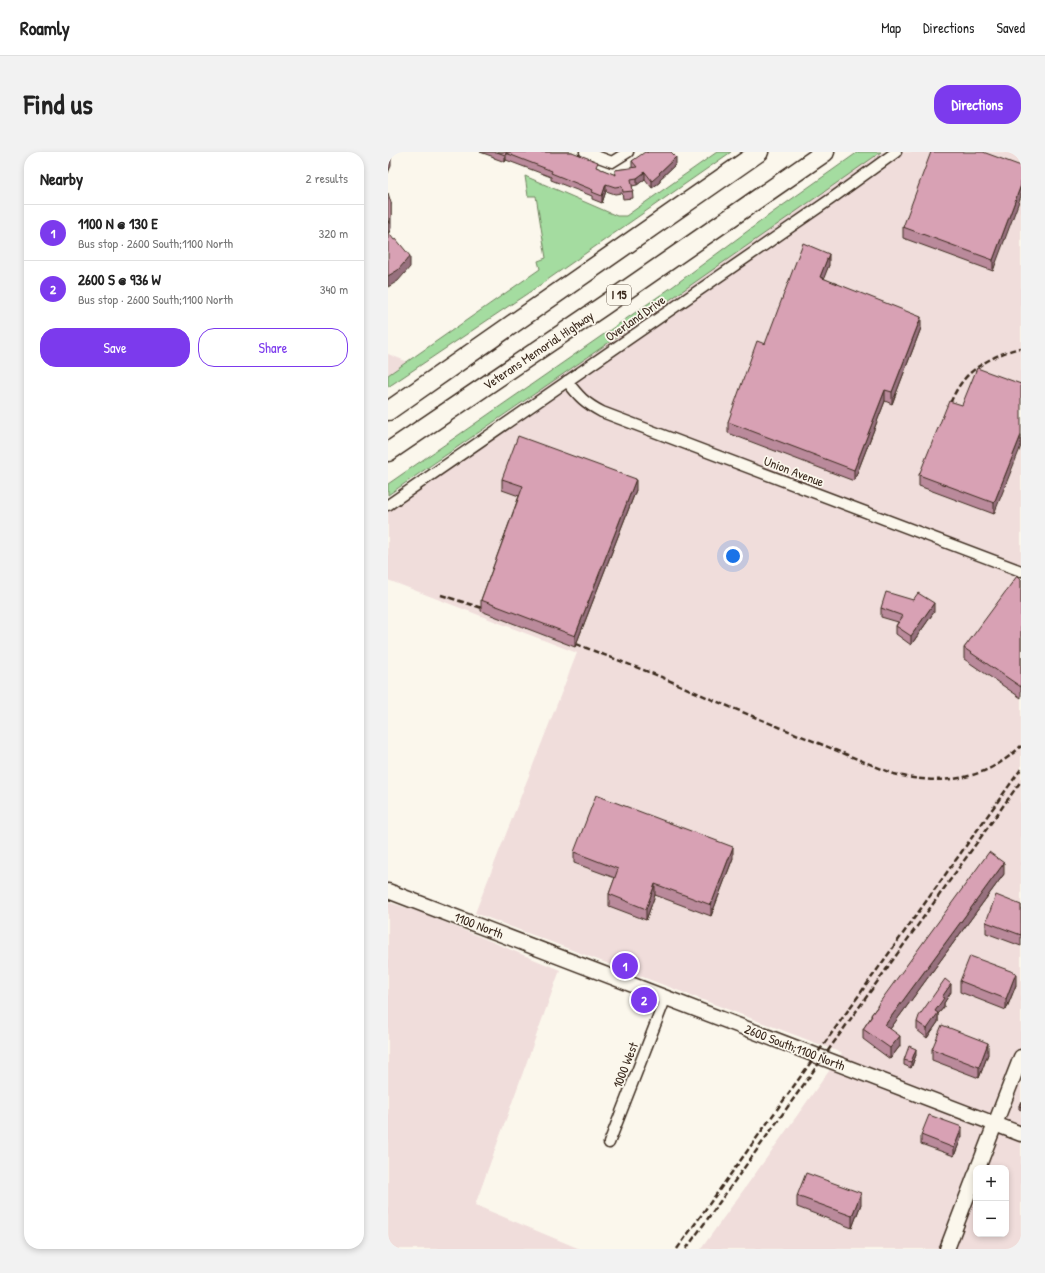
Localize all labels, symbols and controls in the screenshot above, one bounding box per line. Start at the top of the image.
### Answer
text: Roamly [20,15,70,41]
text: Map [881,18,901,37]
text: Directions [923,18,974,37]
text: Saved [996,18,1025,37]
text: Find us [24,85,93,123]
button: Directions [934,85,1021,124]
text: Nearby [40,167,83,190]
text: 2 results [306,169,348,187]
text: 1100 N @ 130 E [78,213,158,234]
text: 1 [51,224,55,242]
text: 320 m [318,224,348,242]
text: Bus stop · 2600 South;1100 North [78,234,233,252]
text: 2600 S @ 936 W [78,269,161,290]
text: 2 [50,280,56,298]
text: 340 m [320,280,348,298]
road number: I 15 [607,285,631,305]
text: Bus stop · 2600 South;1100 North [78,290,233,308]
street label: Overland Drive [601,291,669,345]
street label: Veterans Memorial Highway [479,306,597,394]
button: Save [40,328,190,367]
button: Share [198,328,348,367]
street label: Union Avenue [761,451,827,491]
your location [723,546,743,566]
street label: 1100 North [452,907,507,943]
pin: 1 [612,951,638,981]
pin: 2 [631,985,657,1015]
street label: 2600 South;1100 North [742,1020,848,1075]
street label: 1000 West [608,1039,642,1091]
map controls [973,1165,1009,1237]
button: + [973,1165,1009,1201]
button: − [973,1201,1009,1237]

